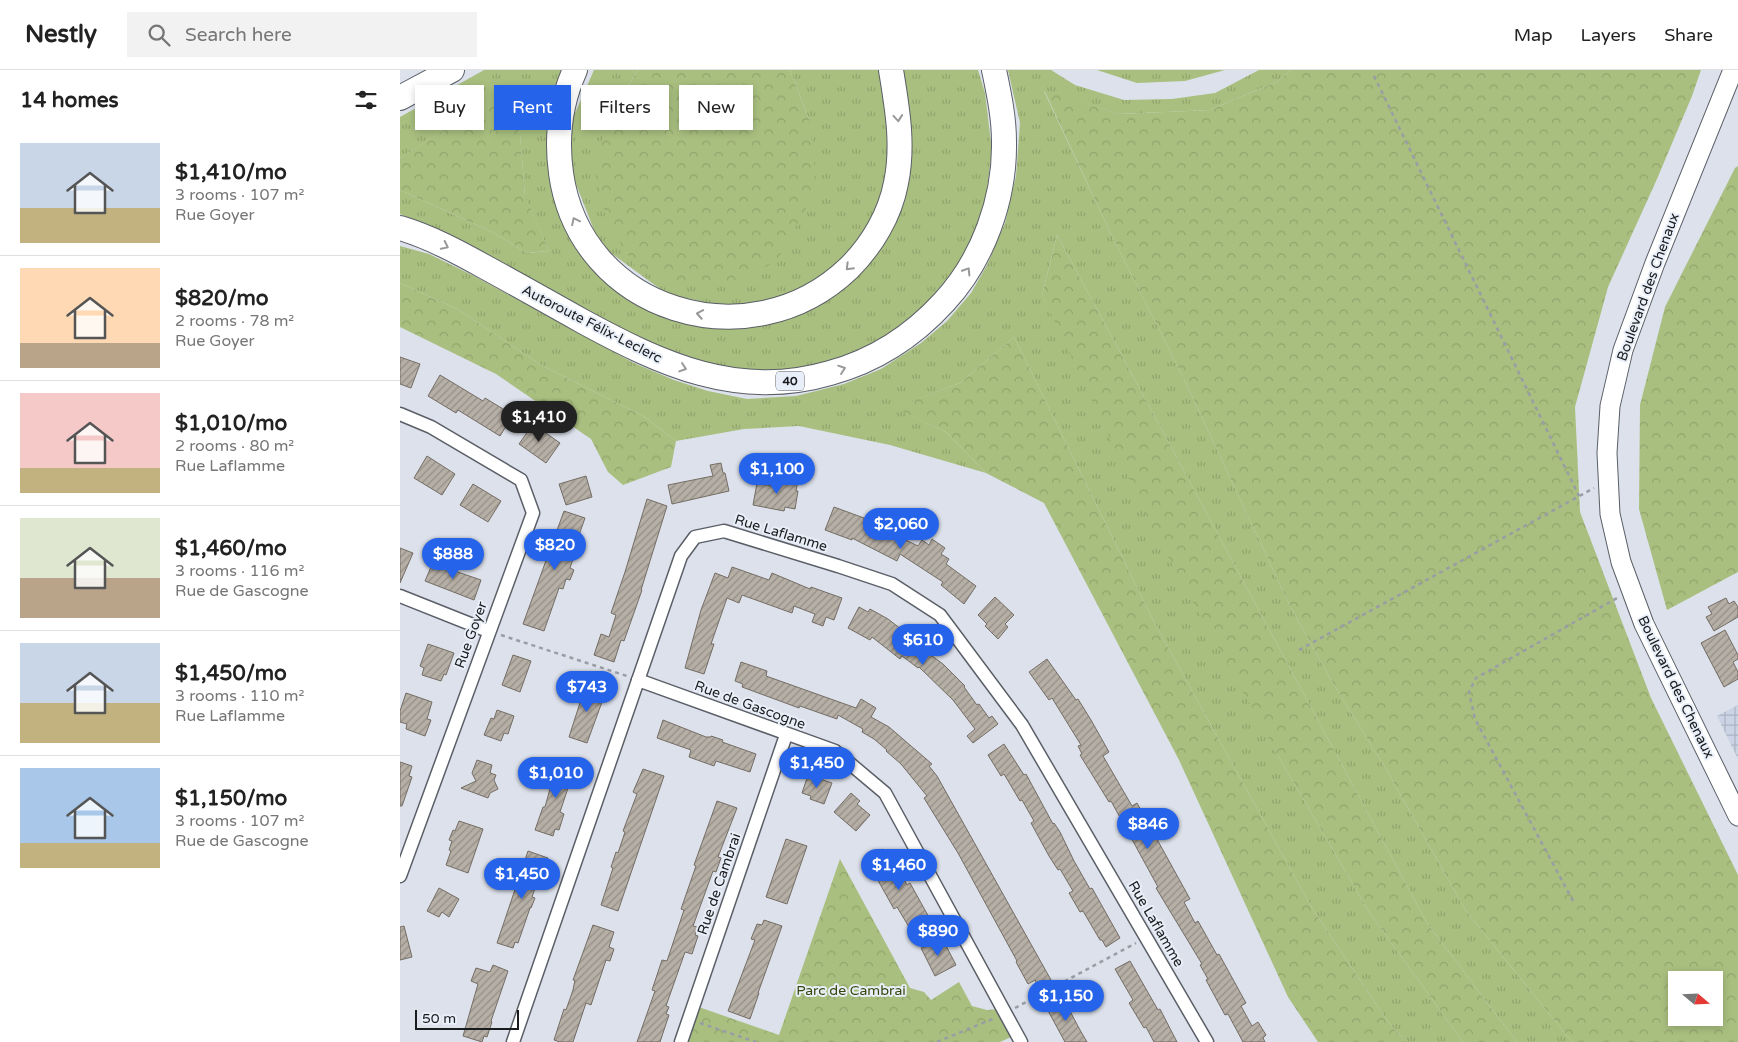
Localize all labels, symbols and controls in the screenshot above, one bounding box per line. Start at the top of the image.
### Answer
search box [127,12,477,57]
text: Nestly [25,20,97,49]
icon: search [145,21,173,49]
text: Search here [185,24,292,46]
text: Map [1514,24,1553,46]
text: Layers [1581,24,1636,46]
text: Share [1664,24,1713,46]
chip: Buy [415,85,484,130]
chip: Rent [494,85,571,130]
chip: Filters [581,85,669,130]
chip: New [679,85,753,130]
icon: filters [352,86,380,114]
text: 14 homes [20,88,119,113]
one-way arrow [892,115,903,123]
text: $1,410/mo [175,160,287,185]
icon: home [60,163,120,223]
text: 3 rooms · 107 m² [175,185,304,205]
text: Rue Goyer [175,205,255,225]
street label: Boulevard des Chenaux [1613,211,1683,363]
one-way arrow [571,217,581,226]
one-way arrow [440,240,449,250]
one-way arrow [846,261,855,270]
one-way arrow [961,267,971,276]
street label: Autoroute Félix-Leclerc [519,281,665,367]
text: $820/mo [175,286,269,311]
icon: home [60,288,120,348]
one-way arrow [696,310,705,320]
text: 2 rooms · 78 m² [175,311,294,331]
text: Rue Goyer [175,331,255,351]
one-way arrow [678,362,686,372]
one-way arrow [837,365,846,375]
road number: 40 [776,372,804,391]
pin: $1,410 [498,400,580,443]
text: $1,410 [512,407,566,427]
text: $1,010/mo [175,411,287,436]
icon: home [60,413,120,473]
text: 2 rooms · 80 m² [175,436,294,456]
pin: $1,100 [736,452,818,495]
text: Rue Laflamme [175,456,285,476]
text: $1,100 [750,459,804,479]
pin: $2,060 [860,508,942,550]
street label: Rue Laflamme [733,511,830,555]
text: $2,060 [874,514,928,534]
pin: $820 [525,528,585,571]
text: $820 [535,535,575,555]
text: $1,460/mo [175,536,287,561]
icon: home [60,538,120,598]
pin: $888 [423,538,483,580]
text: $888 [433,544,473,564]
text: 3 rooms · 116 m² [175,561,304,581]
text: Rue de Gascogne [175,581,309,601]
street label: Rue Goyer [451,599,491,671]
street label: Boulevard des Chenaux [1634,613,1718,761]
pin: $610 [893,624,953,666]
text: $610 [903,630,943,650]
text: $1,450/mo [175,661,287,686]
icon: home [60,663,120,723]
pin: $743 [557,670,617,713]
text: $743 [567,677,607,697]
street label: Rue de Gascogne [692,677,808,733]
text: 3 rooms · 110 m² [175,686,304,706]
text: Rue Laflamme [175,706,285,726]
pin: $1,450 [776,746,858,789]
text: $1,450 [790,753,844,773]
pin: $1,010 [515,756,597,799]
text: $1,010 [529,763,583,783]
text: $1,150/mo [175,786,287,811]
icon: home [60,788,120,848]
pin: $846 [1118,808,1178,850]
text: 3 rooms · 107 m² [175,811,304,831]
text: $846 [1128,814,1168,834]
text: Rue de Gascogne [175,831,309,851]
street label: Rue de Cambrai [694,831,744,937]
pin: $1,460 [858,848,940,891]
text: $1,460 [872,855,926,875]
pin: $1,450 [481,858,563,900]
text: $1,450 [495,864,549,884]
street label: Rue Laflamme [1125,878,1187,970]
pin: $890 [908,914,968,957]
text: $890 [918,921,958,941]
north arrow [1668,971,1722,1026]
map controls [1668,971,1723,1026]
pin: $1,150 [1025,980,1107,1022]
park label: Parc de Cambrai [796,982,906,999]
text: $1,150 [1039,986,1093,1006]
scale bar [415,1007,519,1030]
text: 50 m [422,1010,456,1027]

